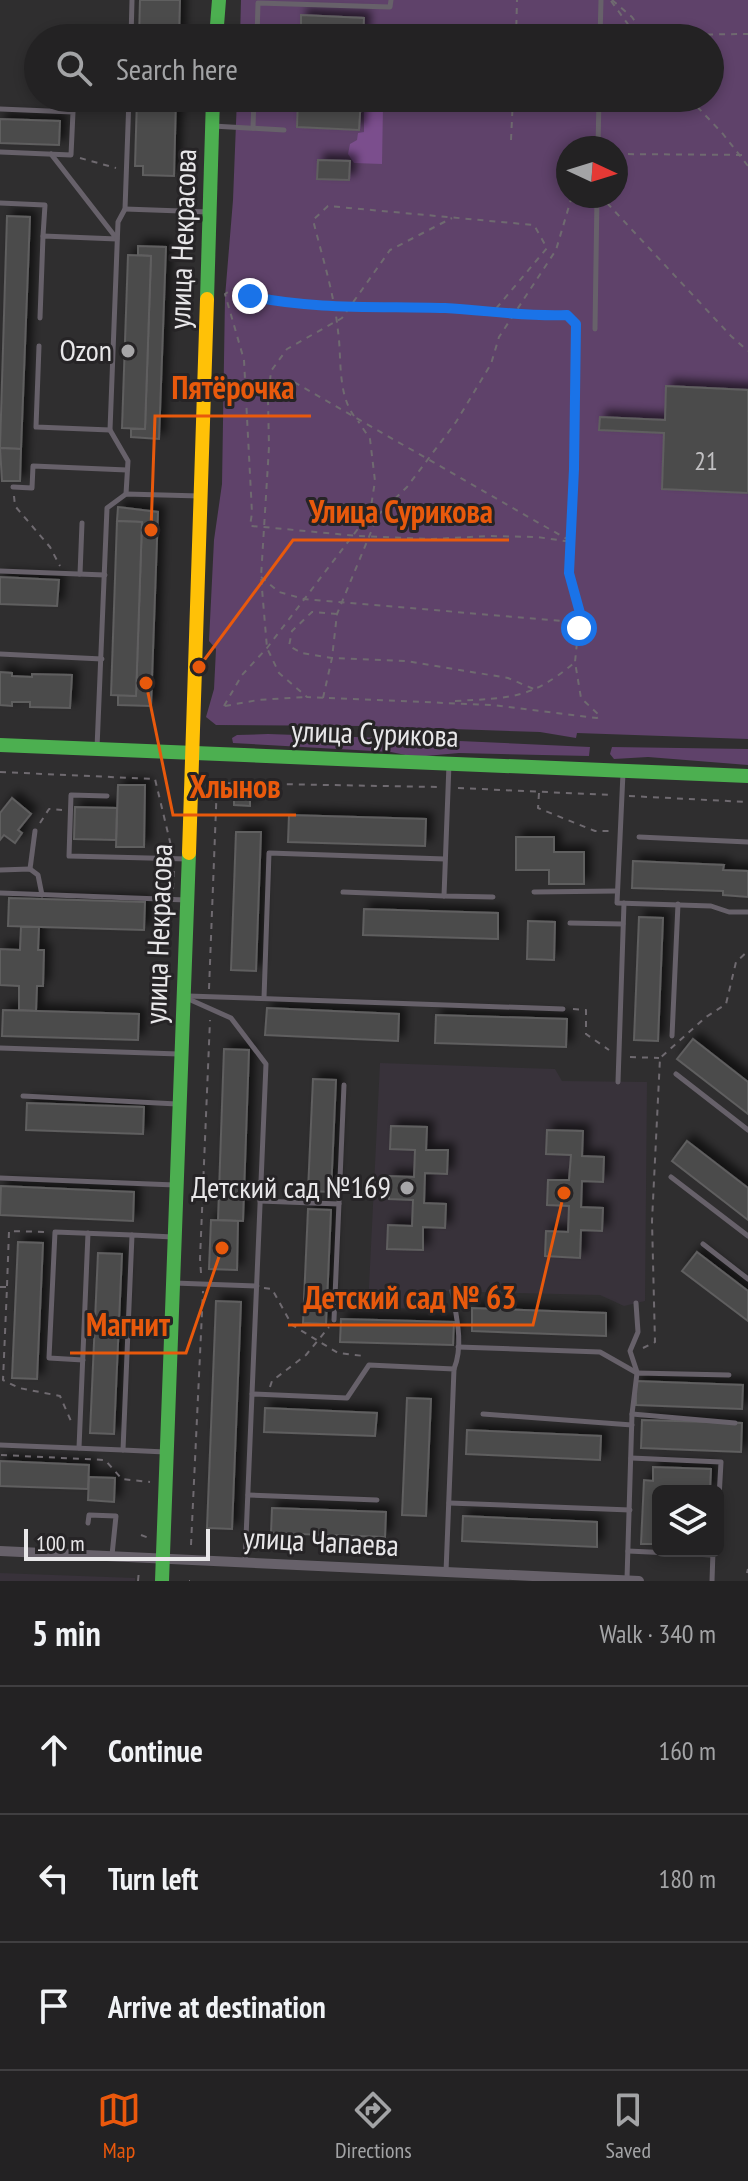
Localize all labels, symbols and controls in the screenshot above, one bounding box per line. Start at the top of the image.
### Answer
search box [24,24,724,112]
icon: search [52,46,96,90]
text: Search here [116,49,238,88]
north arrow [556,136,628,208]
street label: улица Некрасова [159,148,204,330]
route end [232,278,268,314]
place label: Ozon [59,330,112,369]
marker: Ozon [119,342,137,360]
callout: Пятёрочка [155,360,311,416]
text: Пятёрочка [171,366,295,408]
house number: 21 [694,444,718,477]
callout: Улица Сурикова [293,484,509,540]
text: Улица Сурикова [308,490,493,532]
route start [561,610,597,646]
street label: улица Сурикова [291,710,459,755]
callout: Хлынов [173,759,296,815]
text: Хлынов [189,765,281,807]
street label: улица Некрасова [135,843,180,1025]
place label: Детский сад №169 [191,1167,391,1206]
marker: Детский сад №169 [398,1179,416,1197]
callout: Детский сад № 63 [288,1269,533,1325]
text: Детский сад № 63 [303,1276,517,1318]
callout: Магнит [70,1297,186,1353]
text: Магнит [86,1303,171,1345]
map controls [652,1485,724,1557]
button: layers [652,1485,724,1557]
street label: улица Чапаева [242,1517,400,1564]
scale bar [24,1525,210,1561]
text: 100 m [36,1529,85,1557]
text: 5 min [32,1611,101,1655]
text: Walk · 340 m [599,1617,716,1650]
icon: ahead [32,1728,76,1772]
text: Continue [108,1731,203,1770]
text: 160 m [658,1734,716,1767]
icon: left [32,1856,76,1900]
text: Turn left [108,1859,198,1898]
text: 180 m [658,1862,716,1895]
icon: arrive [32,1984,76,2028]
text: Arrive at destination [108,1987,326,2026]
tab: Map [97,2088,141,2164]
tab: Directions [335,2088,412,2164]
tab: Saved [606,2088,651,2164]

